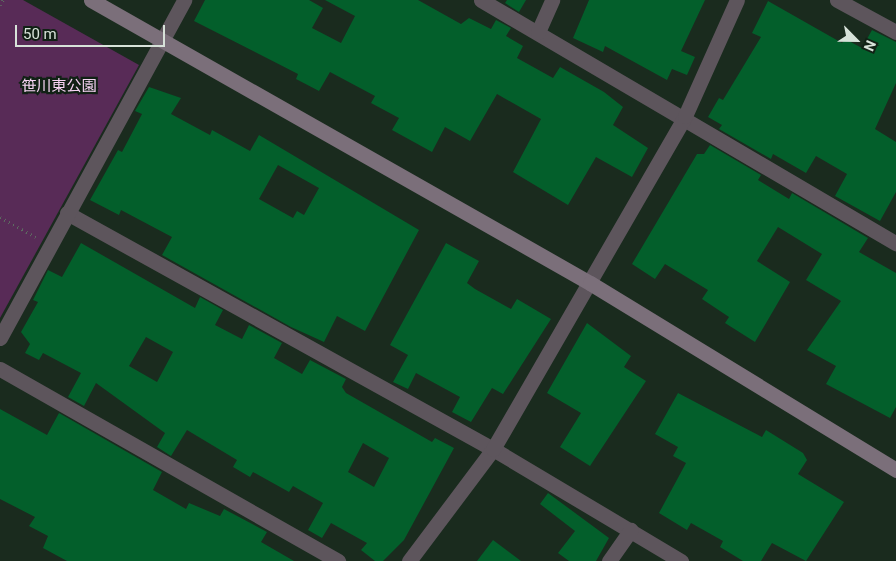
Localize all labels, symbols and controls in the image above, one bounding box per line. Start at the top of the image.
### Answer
scale bar [18,15,168,47]
north arrow [831,15,881,65]
text: 50 m [23,25,57,43]
text: N [861,38,879,54]
park label: 笹川東公園 [22,78,96,96]

